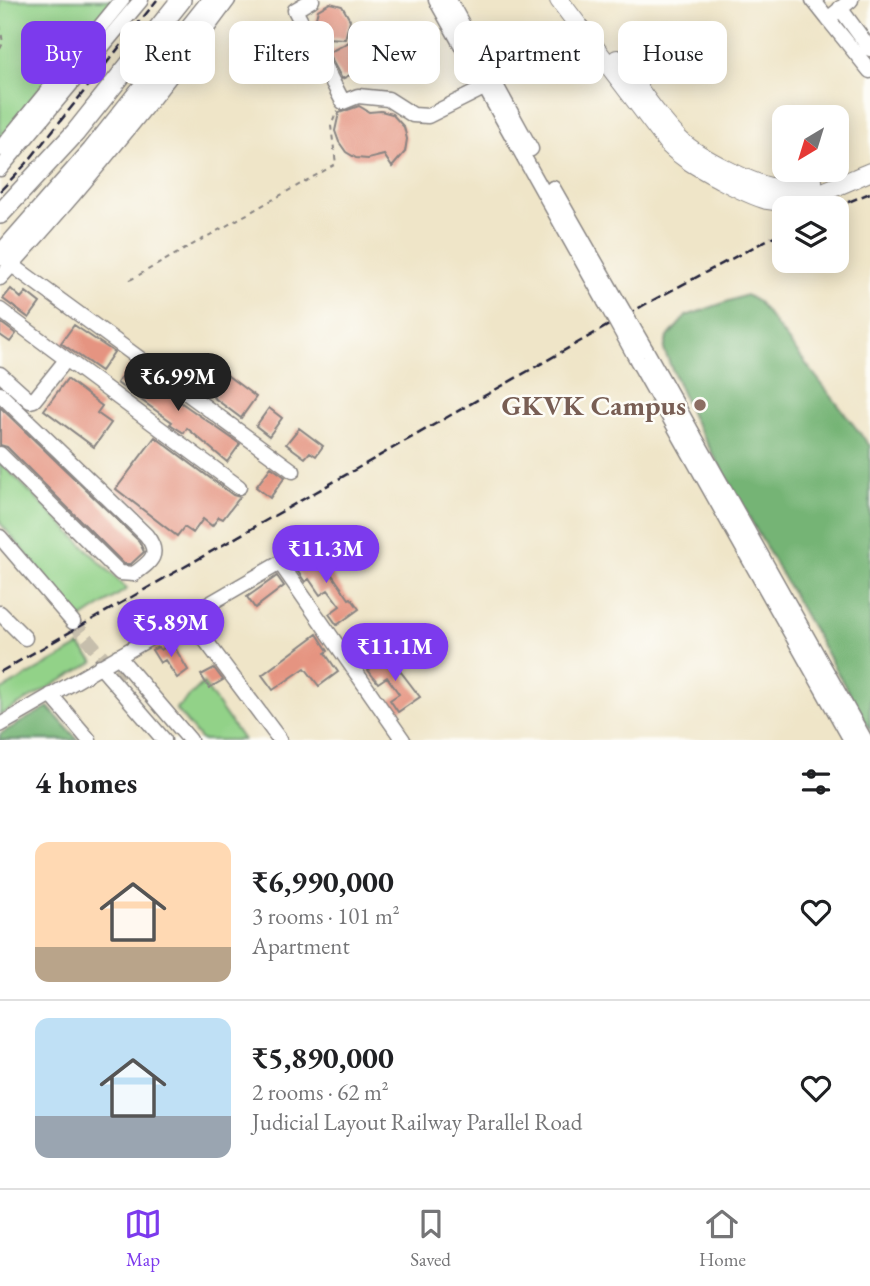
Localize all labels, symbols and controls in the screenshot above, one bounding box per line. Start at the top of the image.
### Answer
chip: Buy [21,21,106,84]
chip: Rent [120,21,215,84]
chip: Filters [229,21,334,84]
chip: New [348,21,440,84]
chip: Apartment [454,21,604,84]
chip: House [618,21,727,84]
north arrow [772,105,849,182]
map controls [772,105,849,273]
button: layers [772,196,849,273]
pin: ₹6.99M [121,354,235,413]
text: ₹6.99M [140,361,216,391]
place label: GKVK Campus [501,387,686,423]
marker: GKVK Campus [692,397,708,413]
pin: ₹11.3M [269,526,383,585]
text: ₹11.3M [288,533,364,563]
pin: ₹5.89M [114,600,228,659]
text: ₹5.89M [133,607,209,637]
pin: ₹11.1M [338,624,452,683]
text: ₹11.1M [357,631,433,661]
text: 4 homes [35,763,137,802]
icon: filters [797,763,835,801]
text: ₹6,990,000 [252,862,394,901]
icon: home [91,870,175,954]
icon: heart [797,893,835,931]
text: 3 rooms · 101 m² [252,901,400,931]
text: Apartment [252,931,350,961]
text: ₹5,890,000 [252,1038,394,1077]
icon: home [91,1046,175,1130]
icon: heart [797,1069,835,1107]
text: 2 rooms · 62 m² [252,1077,389,1107]
text: Judicial Layout Railway Parallel Road [252,1107,582,1137]
tab: Map [124,1205,162,1272]
tab: Saved [410,1205,451,1272]
tab: Home [699,1205,746,1272]

